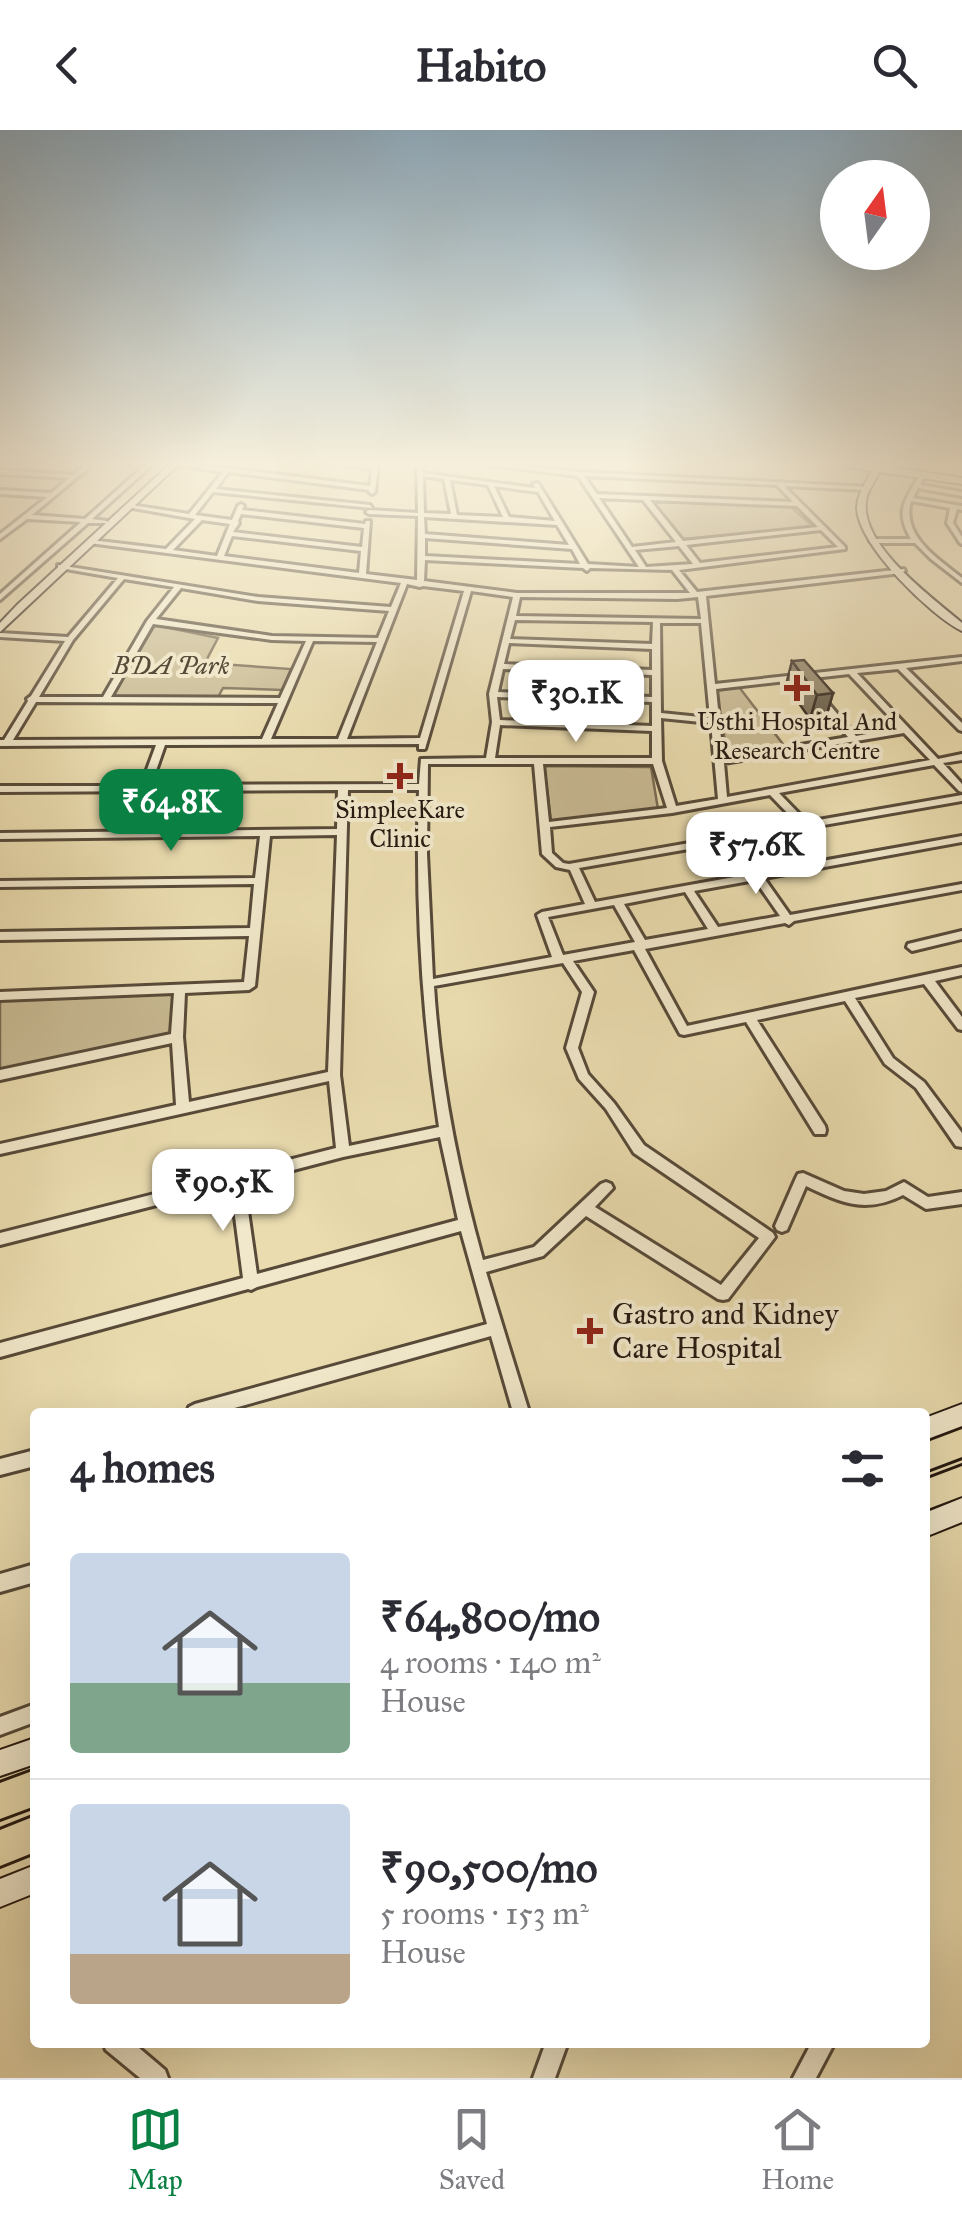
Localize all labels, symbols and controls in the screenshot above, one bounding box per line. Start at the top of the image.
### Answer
icon: back [40,38,95,93]
text: Habito [416,38,546,93]
icon: search [867,38,922,93]
north arrow [820,160,930,270]
map controls [820,160,930,270]
park label: BDA Park [112,650,229,681]
pin: ₹30.1K [495,660,657,745]
text: ₹30.1K [530,673,622,712]
marker: Usthi Hospital And Research Centre [784,675,810,701]
place label: Usthi Hospital And Research Centre [697,706,898,766]
marker: SimpleeKare Clinic [387,763,413,789]
pin: ₹64.8K [90,769,252,854]
text: ₹64.8K [121,782,221,821]
place label: SimpleeKare Clinic [335,794,465,854]
pin: ₹57.6K [675,812,837,897]
text: ₹57.6K [708,825,804,864]
pin: ₹90.5K [142,1149,304,1234]
text: ₹90.5K [174,1162,272,1201]
place label: Gastro and Kidney Care Hospital [612,1296,840,1366]
marker: Gastro and Kidney Care Hospital [577,1318,603,1344]
icon: filters [835,1441,890,1496]
text: 4 homes [70,1442,215,1494]
text: ₹64,800/mo [380,1591,600,1643]
icon: home [150,1593,270,1713]
text: 4 rooms · 140 m² [380,1643,601,1682]
text: House [380,1682,466,1721]
text: ₹90,500/mo [380,1842,598,1894]
icon: home [150,1844,270,1964]
text: 5 rooms · 153 m² [380,1894,589,1933]
text: House [380,1933,466,1972]
tab: Map [128,2102,183,2197]
tab: Saved [439,2102,505,2197]
tab: Home [761,2102,834,2197]

